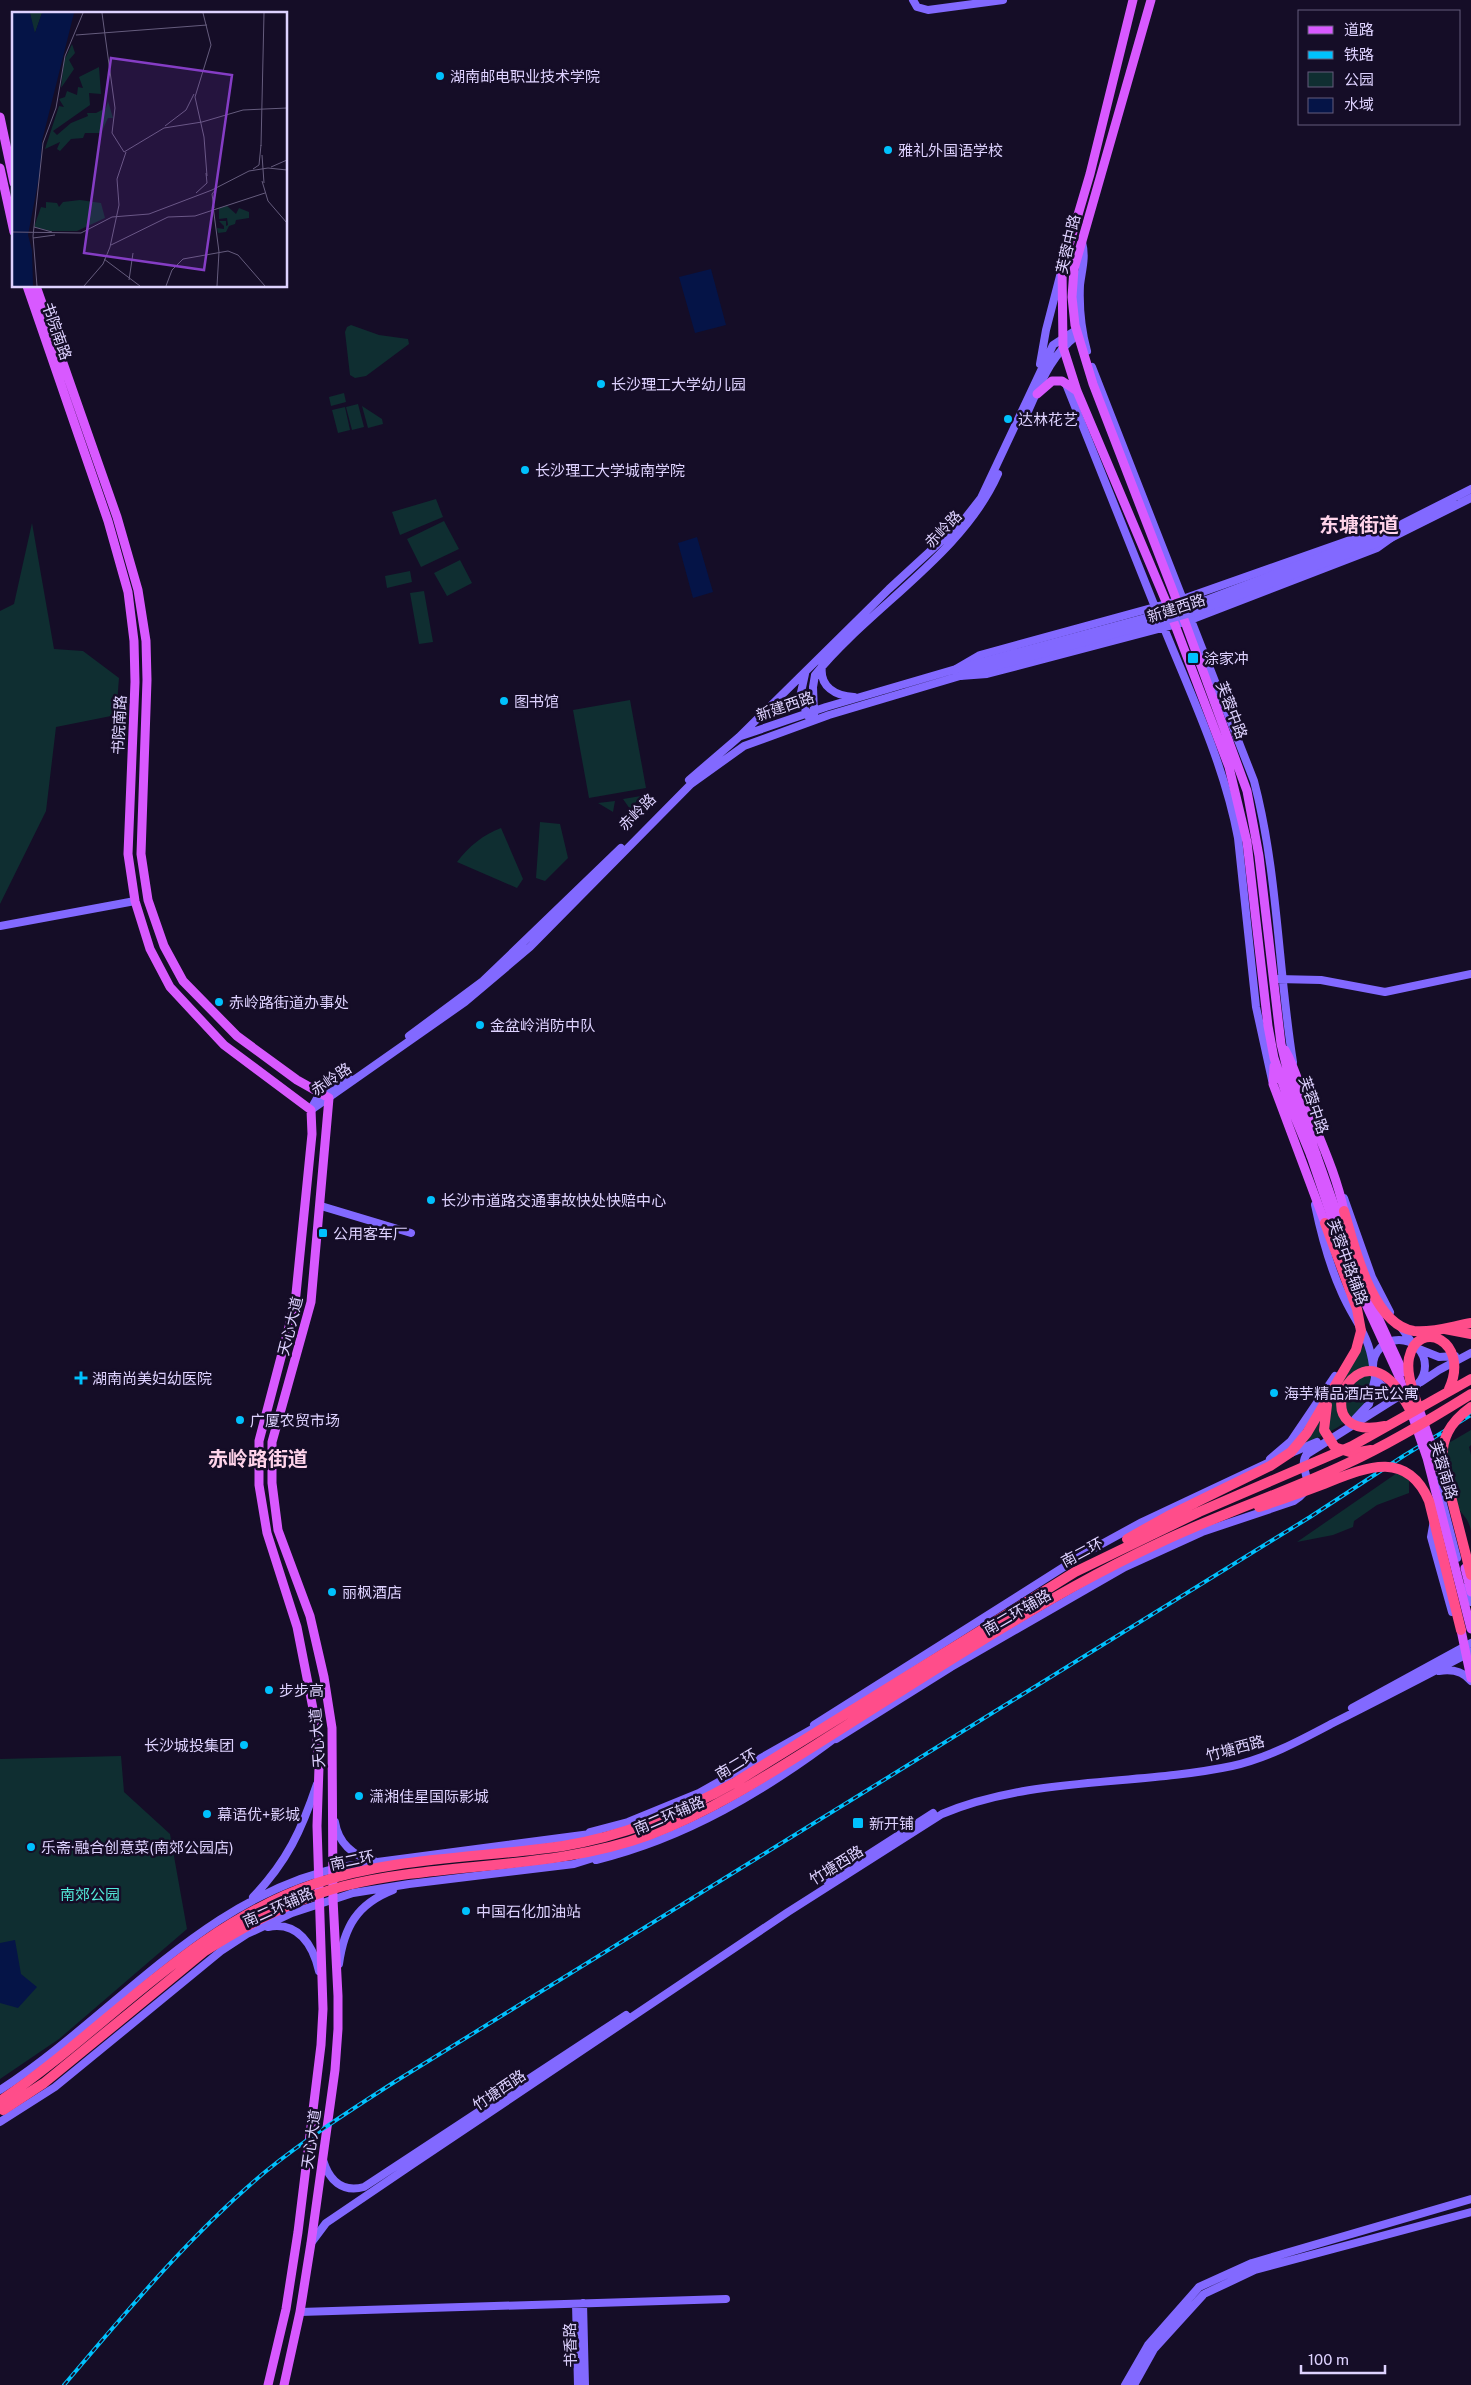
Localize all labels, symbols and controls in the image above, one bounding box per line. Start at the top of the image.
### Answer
legend [1298,10,1461,125]
inset map [12,12,288,288]
text: 道路 [1344,21,1374,38]
text: 铁路 [1344,46,1374,63]
place label: 湖南邮电职业技术学院 [450,68,600,85]
marker: 湖南邮电职业技术学院 [434,70,446,82]
text: 公园 [1344,71,1374,88]
text: 水域 [1344,96,1374,113]
place label: 雅礼外国语学校 [898,142,1003,159]
marker: 雅礼外国语学校 [882,144,894,156]
street label: 芙蓉中路 [1053,213,1083,275]
street label: 书院南路 [39,300,75,362]
place label: 长沙理工大学幼儿园 [611,376,746,393]
marker: 长沙理工大学幼儿园 [595,378,607,390]
place label: 达林花艺 [1018,411,1078,428]
marker: 达林花艺 [1002,413,1014,425]
place label: 长沙理工大学城南学院 [535,462,685,479]
marker: 长沙理工大学城南学院 [519,464,531,476]
street label: 赤岭路 [921,507,965,551]
district label: 东塘街道 [1319,513,1399,537]
street label: 新建西路 [1145,591,1207,625]
place label: 涂家冲 [1204,650,1249,667]
marker: 涂家冲 [1186,651,1200,665]
street label: 芙蓉中路 [1213,679,1251,741]
street label: 新建西路 [754,688,816,724]
place label: 图书馆 [514,693,559,710]
street label: 书院南路 [109,695,129,755]
marker: 图书馆 [498,695,510,707]
street label: 赤岭路 [615,790,659,834]
place label: 赤岭路街道办事处 [229,994,349,1011]
marker: 赤岭路街道办事处 [213,996,225,1008]
place label: 金盆岭消防中队 [490,1017,595,1034]
marker: 金盆岭消防中队 [474,1019,486,1031]
street label: 赤岭路 [308,1059,354,1099]
street label: 芙蓉中路 [1296,1074,1332,1136]
place label: 长沙市道路交通事故快处快赔中心 [441,1192,666,1209]
marker: 长沙市道路交通事故快处快赔中心 [425,1194,437,1206]
street label: 芙蓉中路辅路 [1325,1217,1371,1307]
place label: 公用客车厂 [333,1225,408,1242]
marker: 公用客车厂 [317,1227,329,1239]
street label: 天心大道 [274,1295,306,1357]
place label: 湖南尚美妇幼医院 [92,1370,212,1387]
marker: 湖南尚美妇幼医院 [74,1371,88,1385]
place label: 海芋精品酒店式公寓 [1284,1385,1419,1402]
marker: 海芋精品酒店式公寓 [1268,1387,1280,1399]
place label: 广厦农贸市场 [250,1412,340,1429]
marker: 广厦农贸市场 [234,1414,246,1426]
street label: 芙蓉南路 [1427,1439,1461,1501]
district label: 赤岭路街道 [208,1447,308,1471]
street label: 南二环 [1058,1534,1106,1570]
place label: 丽枫酒店 [342,1584,402,1601]
marker: 丽枫酒店 [326,1586,338,1598]
street label: 南二环辅路 [980,1586,1054,1638]
place label: 步步高 [279,1682,324,1699]
marker: 步步高 [263,1684,275,1696]
street label: 天心大道 [306,1707,328,1769]
street label: 竹塘西路 [1204,1732,1266,1764]
place label: 长沙城投集团 [144,1737,234,1754]
marker: 长沙城投集团 [238,1739,250,1751]
street label: 南二环 [712,1745,760,1783]
place label: 潇湘佳星国际影城 [369,1788,489,1805]
marker: 潇湘佳星国际影城 [353,1790,365,1802]
street label: 南二环辅路 [631,1793,707,1837]
place label: 幕语优+影城 [217,1806,300,1823]
marker: 幕语优+影城 [201,1808,213,1820]
place label: 新开铺 [869,1815,914,1832]
marker: 新开铺 [851,1816,865,1830]
place label: 乐斋·融合创意菜(南郊公园店) [41,1839,234,1856]
marker: 乐斋·融合创意菜(南郊公园店) [25,1841,37,1853]
street label: 竹塘西路 [806,1842,866,1888]
street label: 南二环 [328,1847,376,1873]
street label: 南二环辅路 [240,1884,316,1930]
park label: 南郊公园 [60,1886,120,1903]
place label: 中国石化加油站 [476,1903,581,1920]
marker: 中国石化加油站 [460,1905,472,1917]
street label: 竹塘西路 [469,2066,529,2114]
street label: 天心大道 [298,2108,324,2170]
street label: 书香路 [561,2322,579,2368]
scale bar [1301,2342,1385,2374]
text: 100 m [1308,2351,1349,2368]

